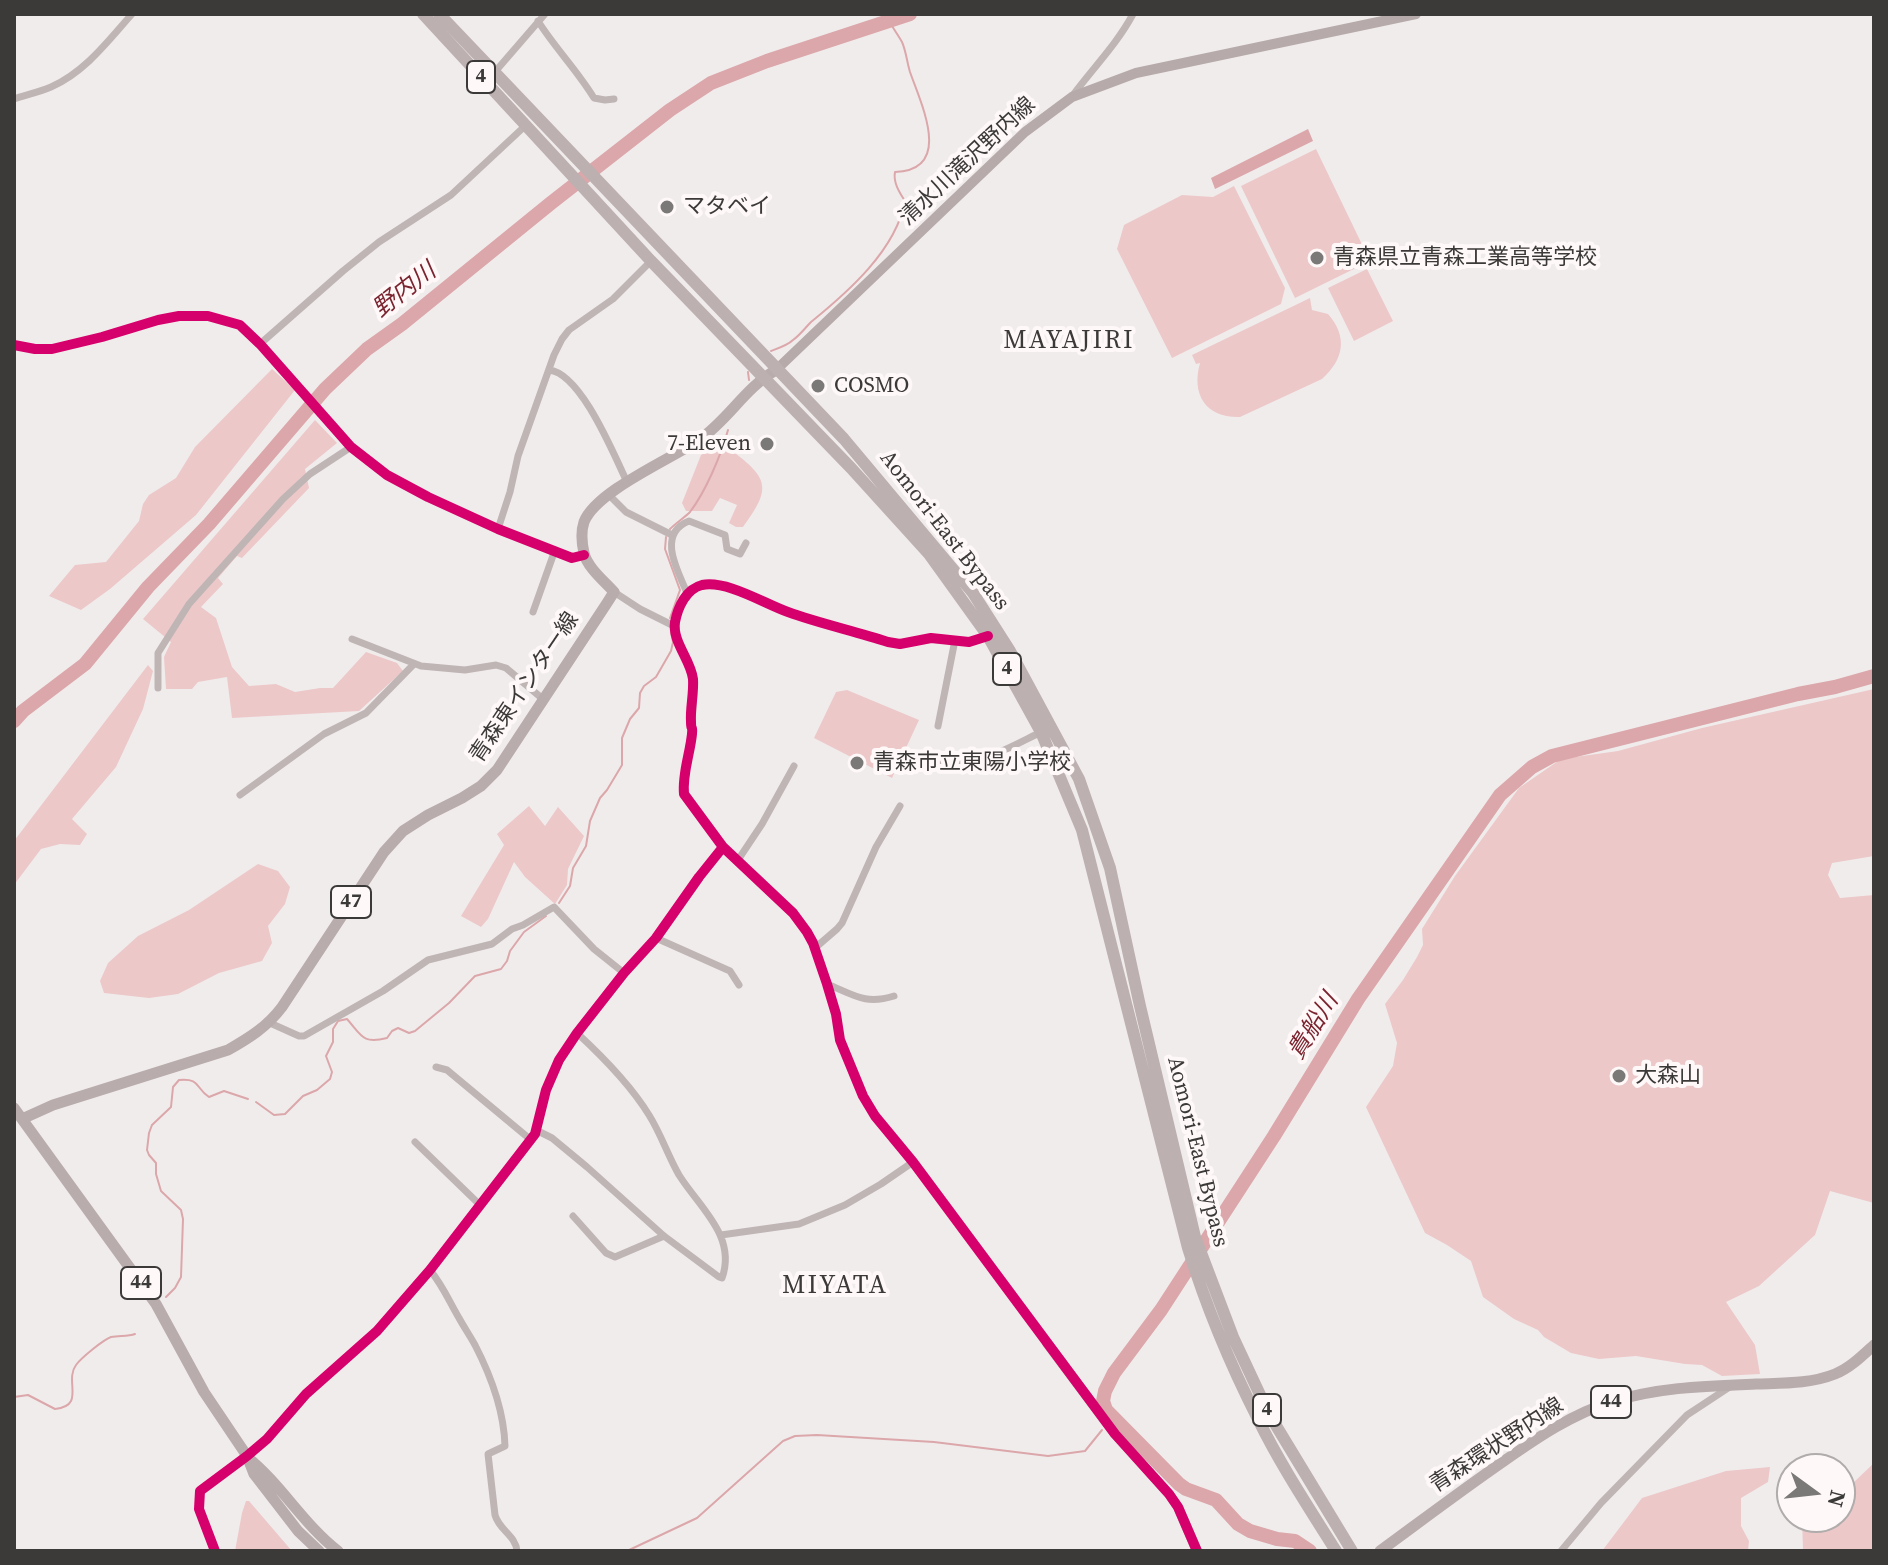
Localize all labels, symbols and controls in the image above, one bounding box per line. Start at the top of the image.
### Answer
road number: 4 [467,61,495,93]
street label: 清水川滝沢野内線 [895,92,1041,232]
place label: マタベイ [683,194,771,220]
marker: マタベイ [658,198,676,216]
place label: 青森県立青森工業高等学校 [1333,245,1597,271]
marker: 青森県立青森工業高等学校 [1308,249,1326,267]
water label: 野内川 [368,257,442,325]
district label: MAYAJIRI [1003,325,1135,357]
place label: COSMO [834,373,909,399]
marker: COSMO [809,377,827,395]
place label: 7-Eleven [667,431,751,457]
marker: 7-Eleven [758,435,776,453]
street label: Aomori-East Bypass [874,446,1014,616]
street label: 青森東インター線 [465,608,585,768]
road number: 4 [993,653,1021,685]
place label: 青森市立東陽小学校 [873,750,1071,776]
marker: 青森市立東陽小学校 [848,754,866,772]
road number: 47 [331,886,371,918]
water label: 貴船川 [1283,989,1345,1065]
street label: Aomori-East Bypass [1161,1054,1233,1250]
place label: 大森山 [1635,1063,1701,1089]
marker: 大森山 [1610,1067,1628,1085]
road number: 44 [121,1267,161,1299]
district label: MIYATA [782,1270,888,1302]
road number: 44 [1591,1386,1631,1418]
street label: 青森環状野内線 [1425,1393,1569,1499]
road number: 4 [1253,1394,1281,1426]
north arrow [1776,1453,1856,1533]
text: N [1821,1487,1854,1510]

